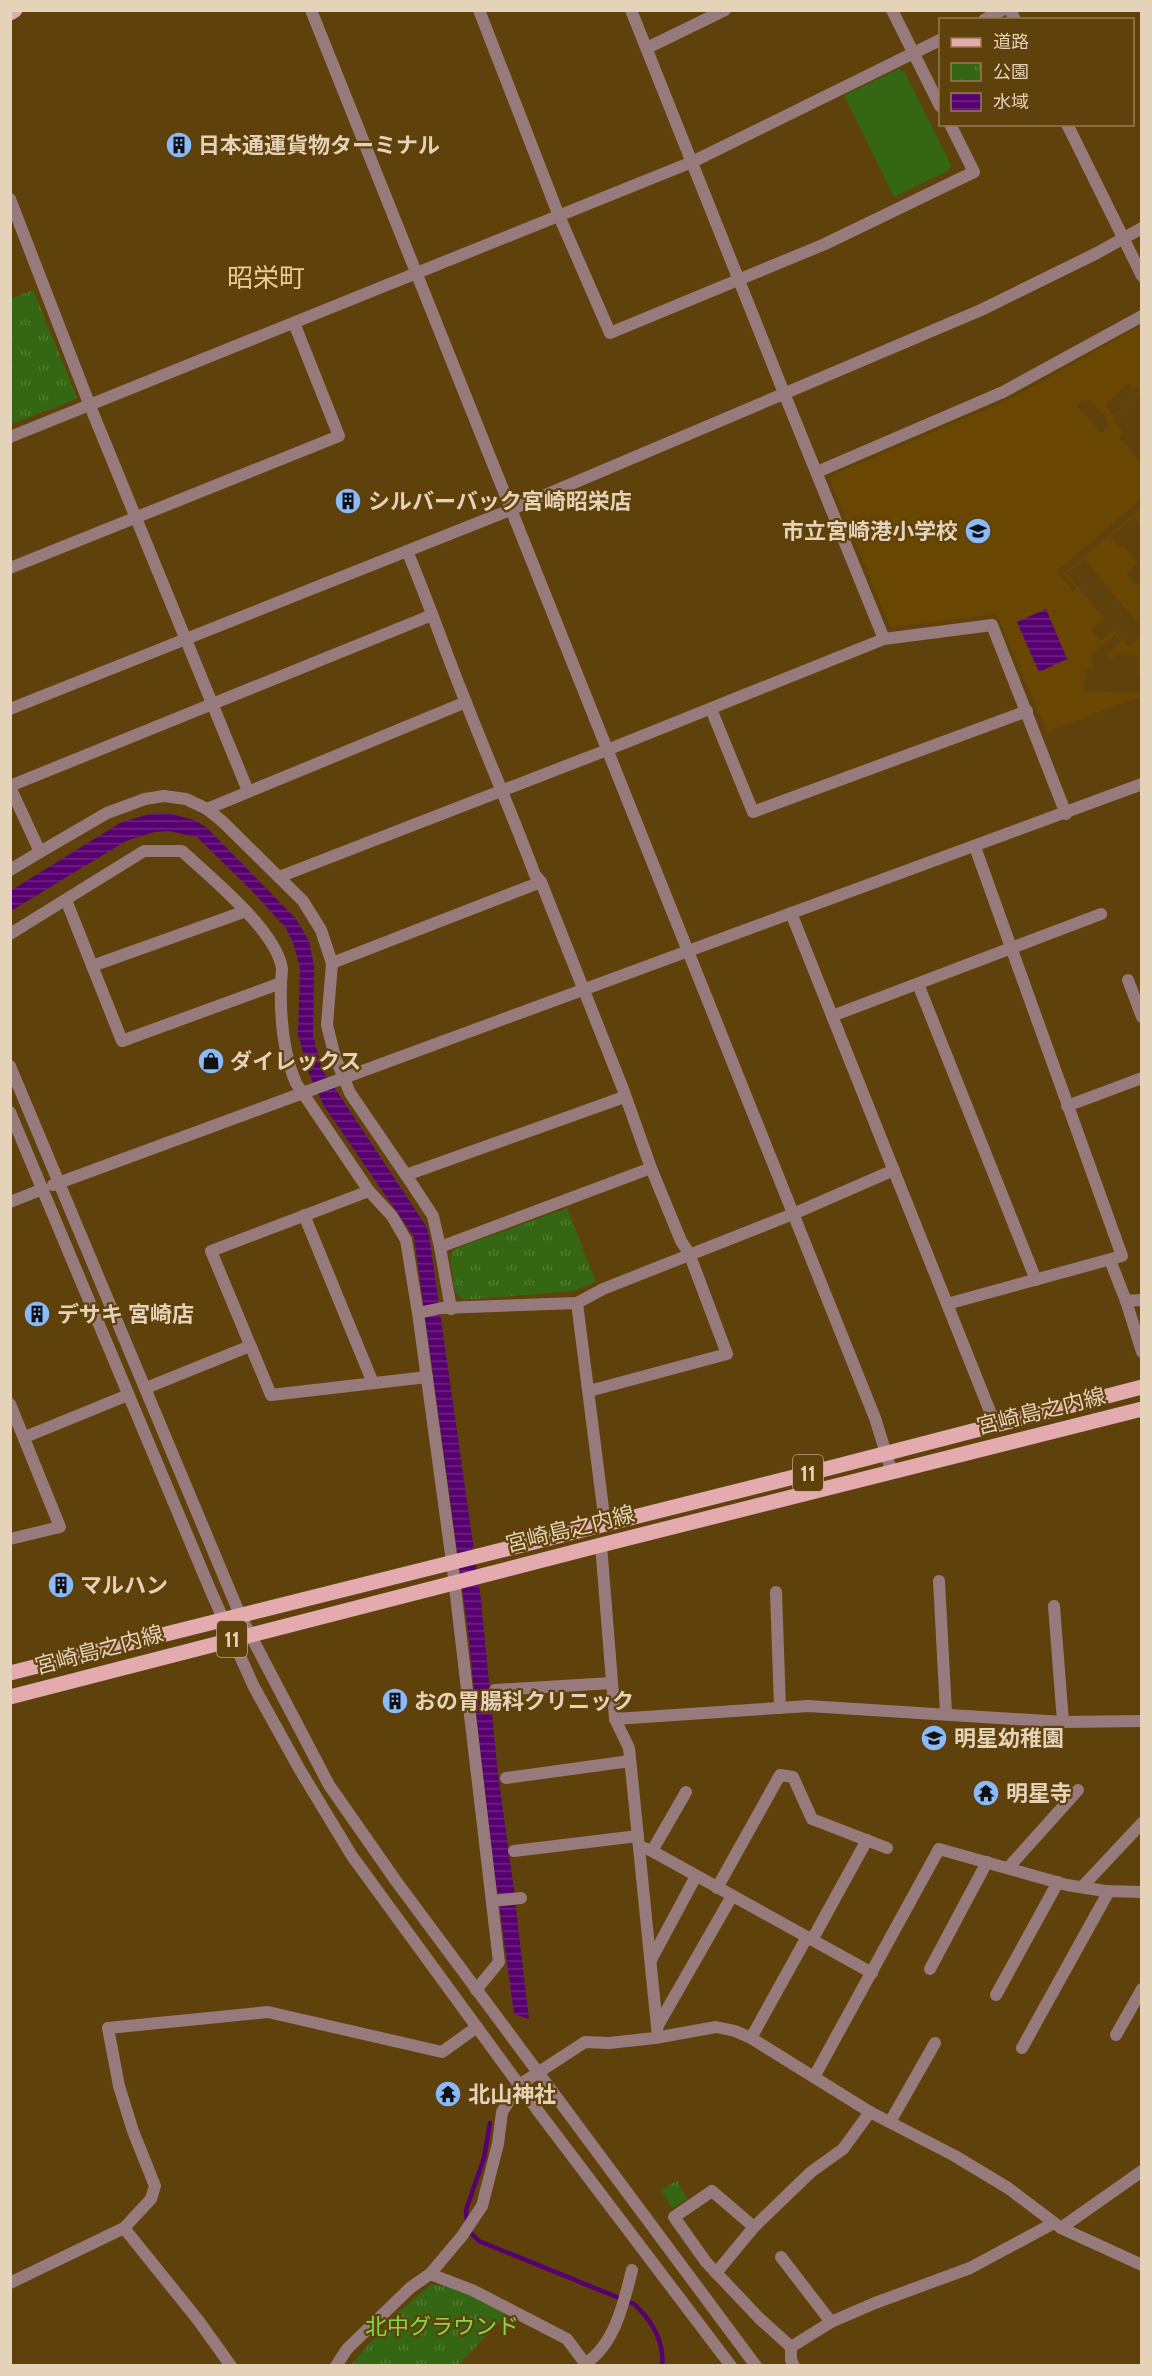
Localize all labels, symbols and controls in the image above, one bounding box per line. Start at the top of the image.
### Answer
legend [939,18,1134,126]
text: 道路 [993,31,1029,53]
text: 公園 [993,61,1029,83]
text: 水域 [993,91,1029,113]
building icon: 日本通運貨物ターミナル [164,130,194,160]
place label: 日本通運貨物ターミナル [198,132,440,159]
district label: 昭栄町 [227,262,305,294]
building icon: シルバーバック宮崎昭栄店 [333,486,363,516]
place label: シルバーバック宮崎昭栄店 [368,488,632,515]
school or university icon: 市立宮崎港小学校 [963,516,993,546]
place label: 市立宮崎港小学校 [782,518,958,545]
shop icon: ダイレックス [196,1046,226,1076]
place label: ダイレックス [230,1048,361,1075]
building icon: デサキ 宮崎店 [22,1299,52,1329]
place label: デサキ 宮崎店 [57,1301,194,1328]
street label: 宮崎島之内線 [974,1382,1108,1440]
road number: 11 [793,1455,823,1491]
street label: 宮崎島之内線 [503,1500,637,1558]
building icon: マルハン [46,1570,76,1600]
place label: マルハン [80,1572,168,1599]
street label: 宮崎島之内線 [32,1620,166,1680]
road number: 11 [217,1621,247,1657]
building icon: おの胃腸科クリニック [380,1686,410,1716]
place label: おの胃腸科クリニック [414,1688,634,1715]
school or university icon: 明星幼稚園 [919,1723,949,1753]
place label: 明星幼稚園 [954,1725,1064,1752]
temple icon: 明星寺 [971,1778,1001,1808]
place label: 明星寺 [1006,1780,1072,1807]
temple icon: 北山神社 [433,2079,463,2109]
place label: 北山神社 [468,2081,556,2108]
park label: 北中グラウンド [365,2313,519,2340]

